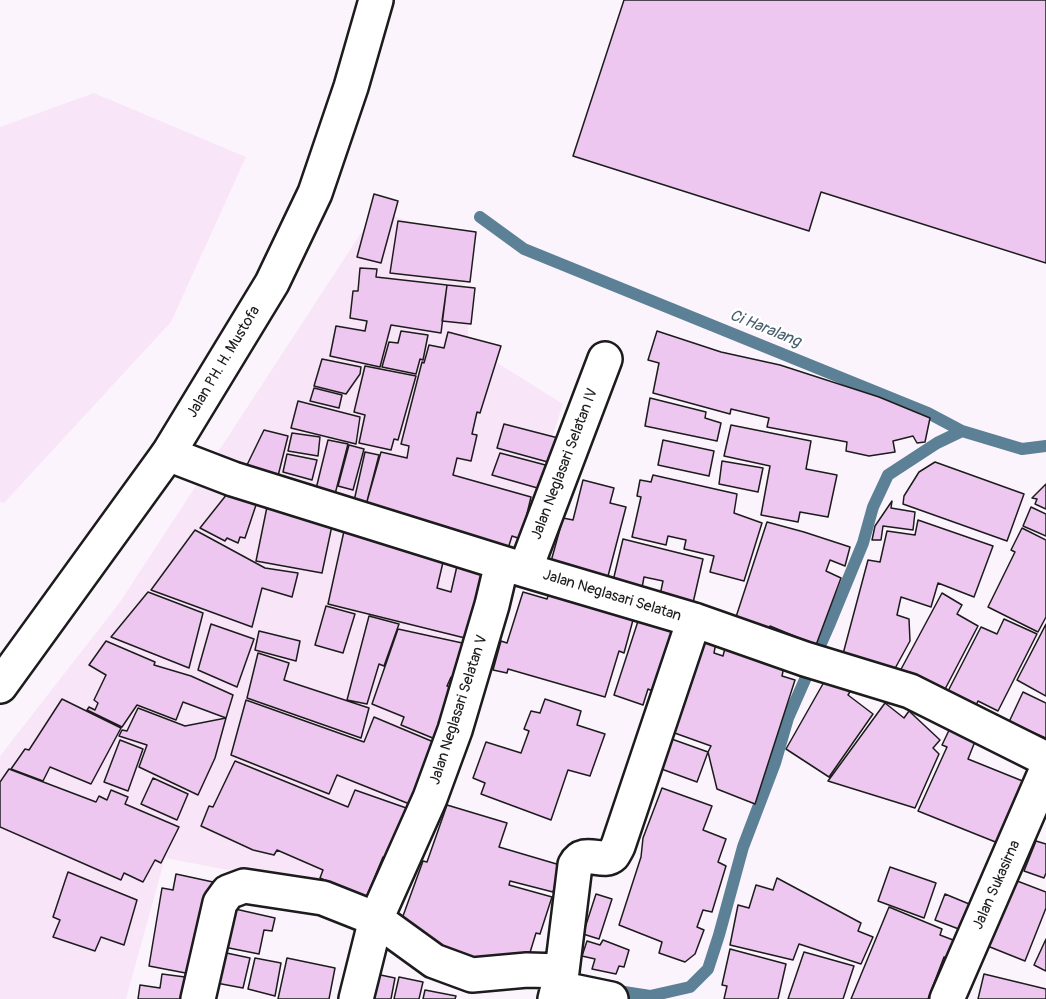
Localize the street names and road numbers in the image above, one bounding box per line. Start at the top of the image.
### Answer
street label: Jalan PH. H. Mustofa [184,303,264,421]
street label: Jalan Neglasari Selatan IV [528,386,602,542]
street label: Jalan Neglasari Selatan [541,566,683,626]
street label: Jalan Neglasari Selatan V [426,633,492,787]
street label: Jalan Sukasirna [969,838,1025,932]

